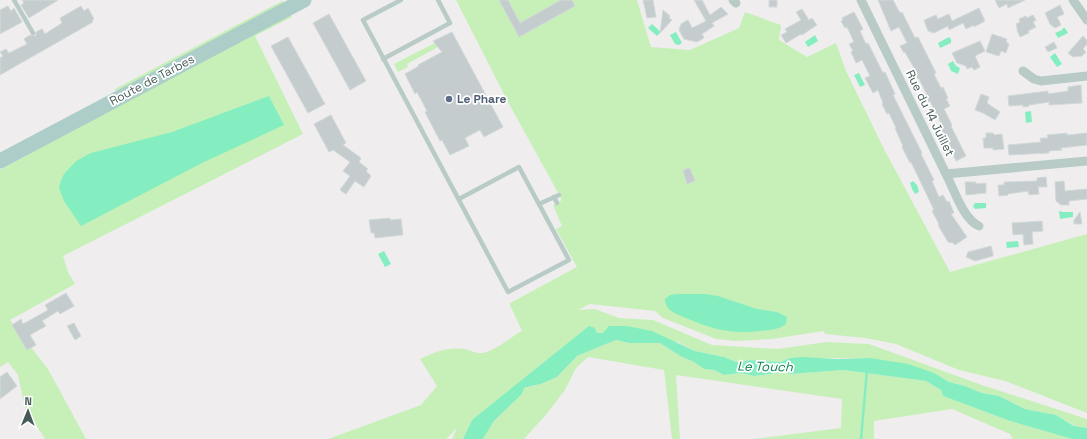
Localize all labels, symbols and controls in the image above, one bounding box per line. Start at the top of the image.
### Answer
street label: Route de Tarbes [107,51,197,109]
street label: Rue du 14 Juillet [902,67,958,159]
place label: Le Phare [457,91,507,107]
marker: Le Phare [444,94,454,104]
water label: Le Touch [737,358,794,376]
north arrow [8,391,48,431]
text: N [24,394,32,408]

